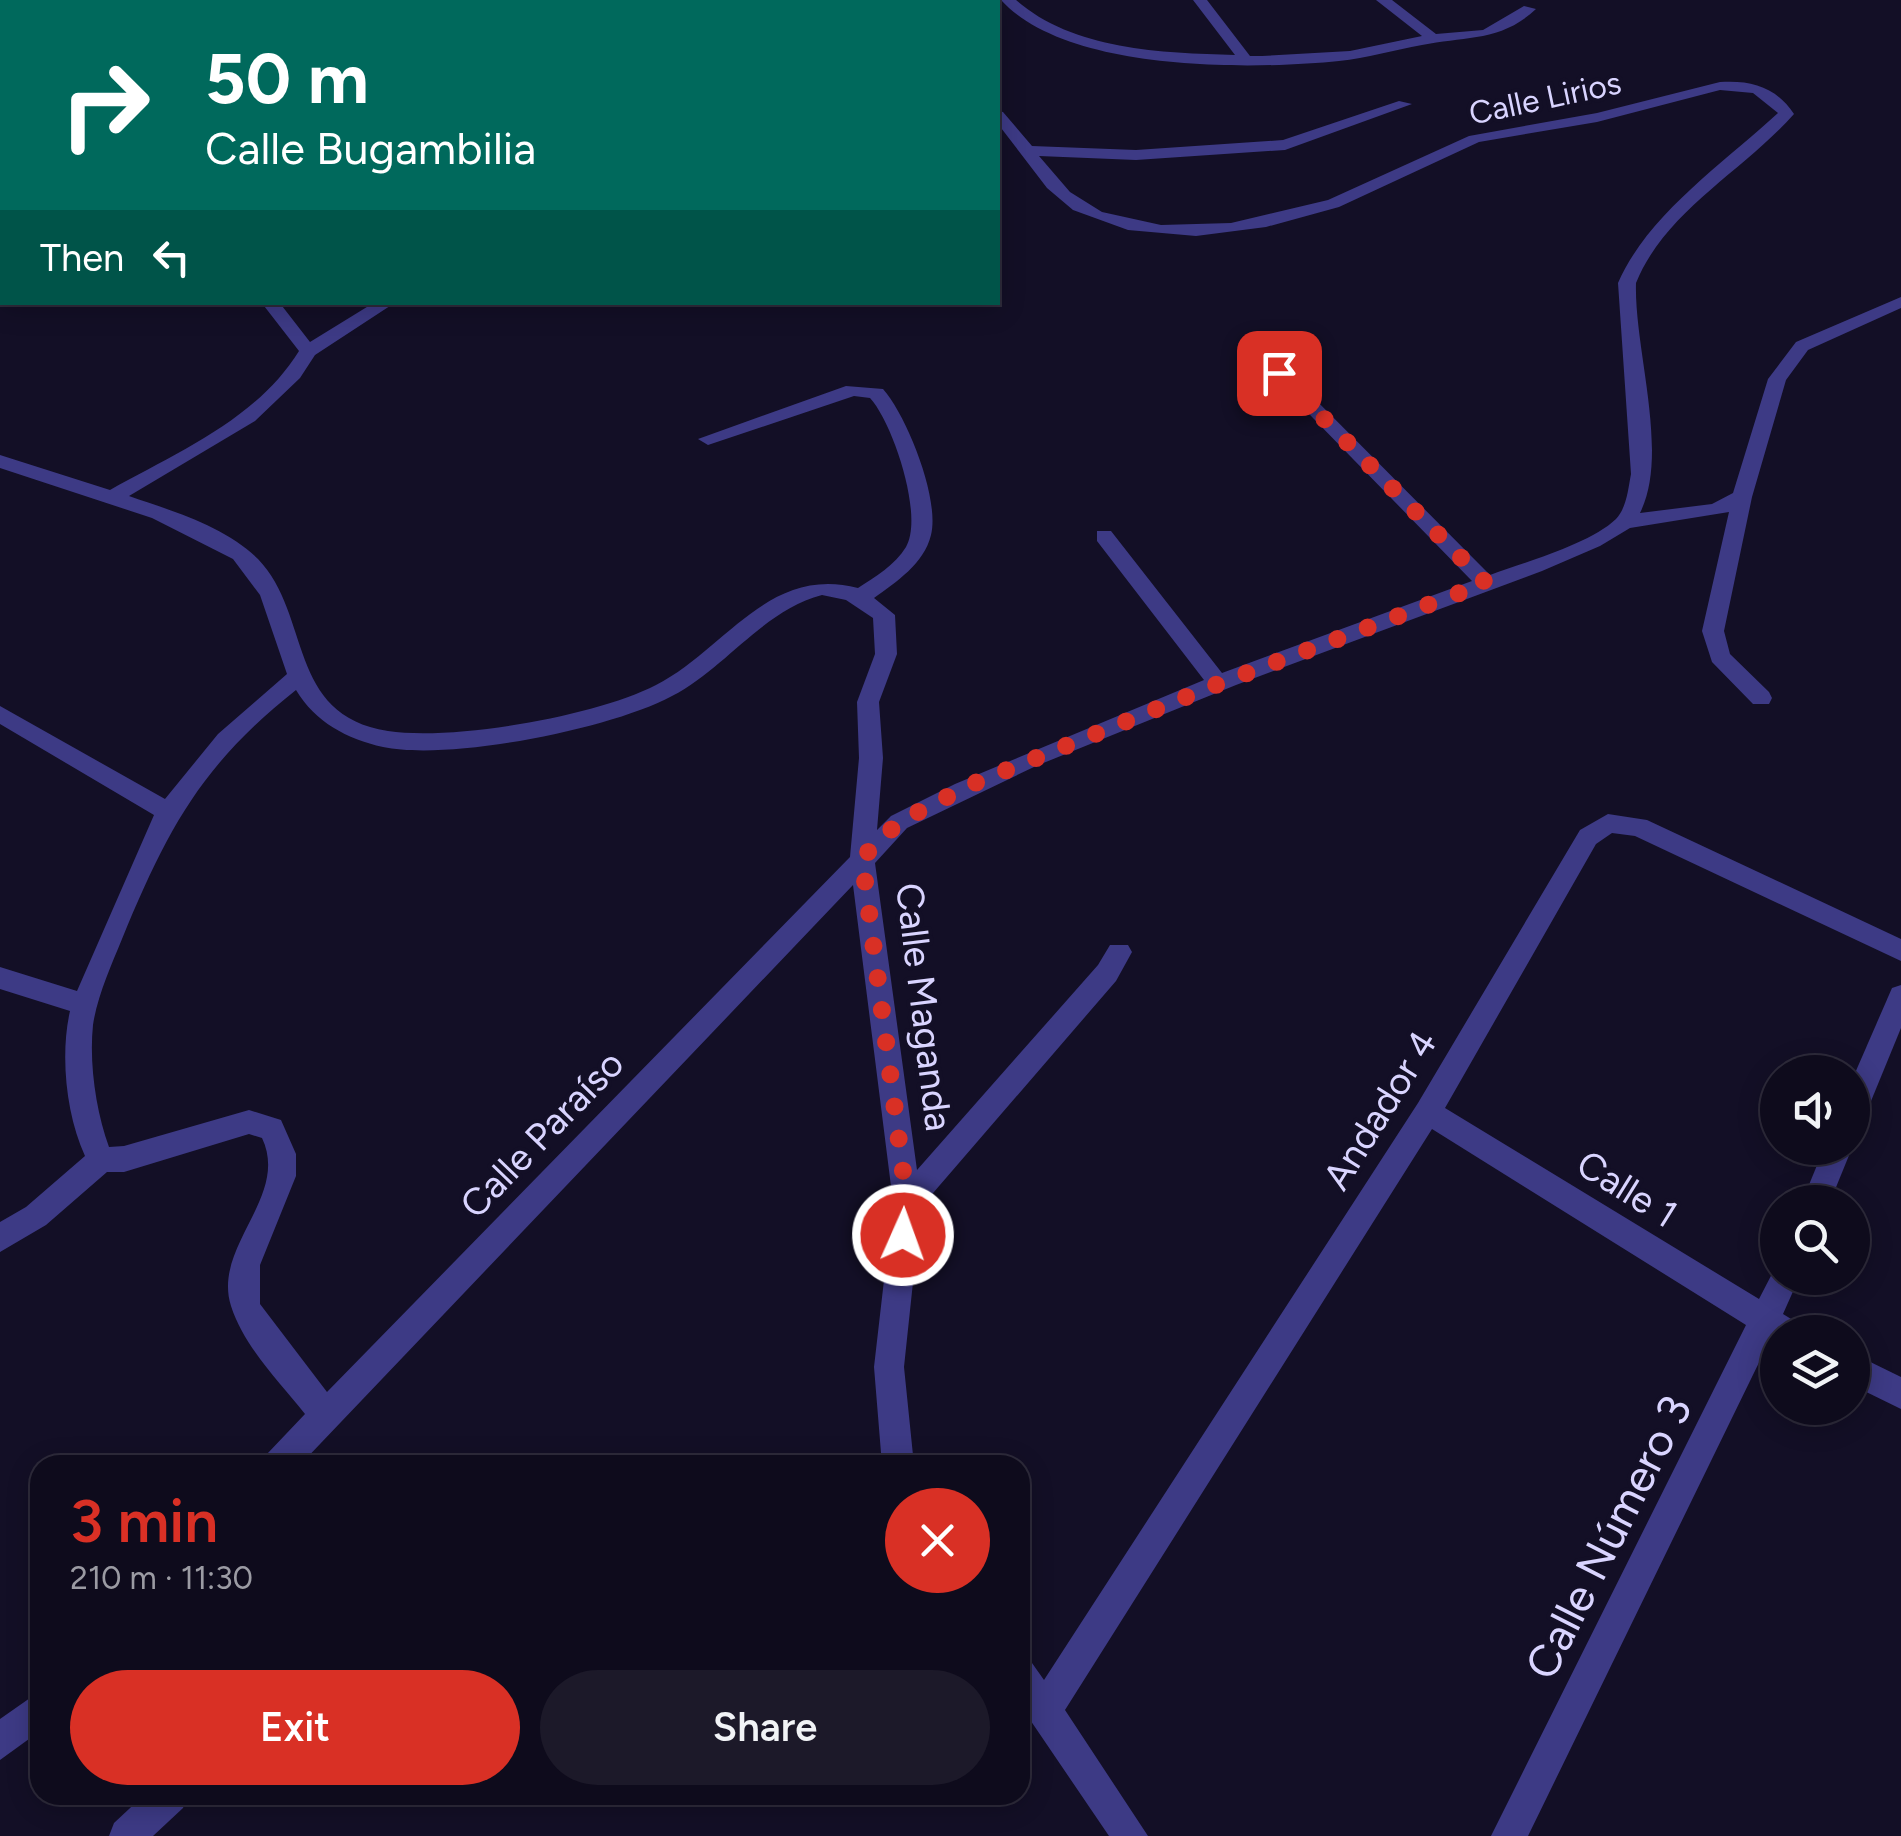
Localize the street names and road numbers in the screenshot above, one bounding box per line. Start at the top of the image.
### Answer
street label: Calle Lirios [1465,63,1625,133]
street label: Calle Maganda [886,880,962,1134]
street label: Andador 4 [1313,1022,1447,1198]
street label: Calle Paraíso [451,1041,633,1227]
street label: Calle 1 [1568,1141,1686,1237]
street label: Calle Número 3 [1513,1386,1703,1688]

